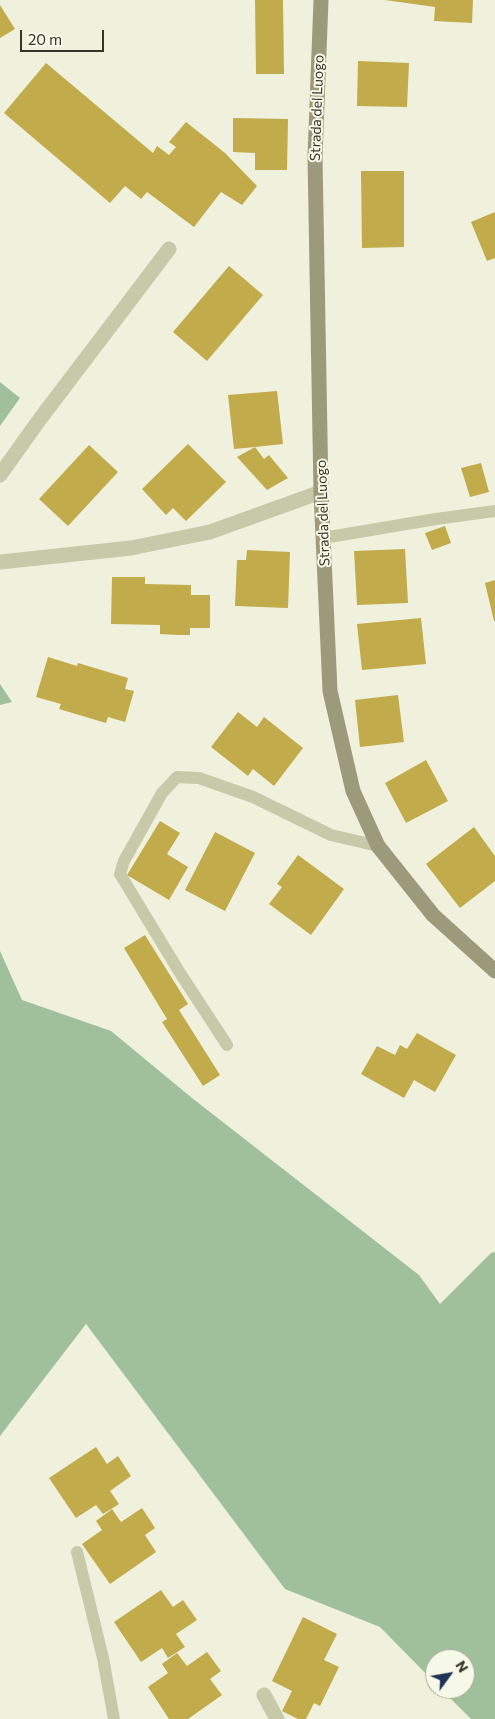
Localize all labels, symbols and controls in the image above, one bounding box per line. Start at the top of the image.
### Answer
scale bar [22,20,106,52]
text: 20 m [28,30,62,48]
street label: Strada del Luogo [307,55,327,161]
street label: Strada del Luogo [313,460,333,566]
north arrow [425,1649,475,1699]
text: N [452,1657,472,1675]

